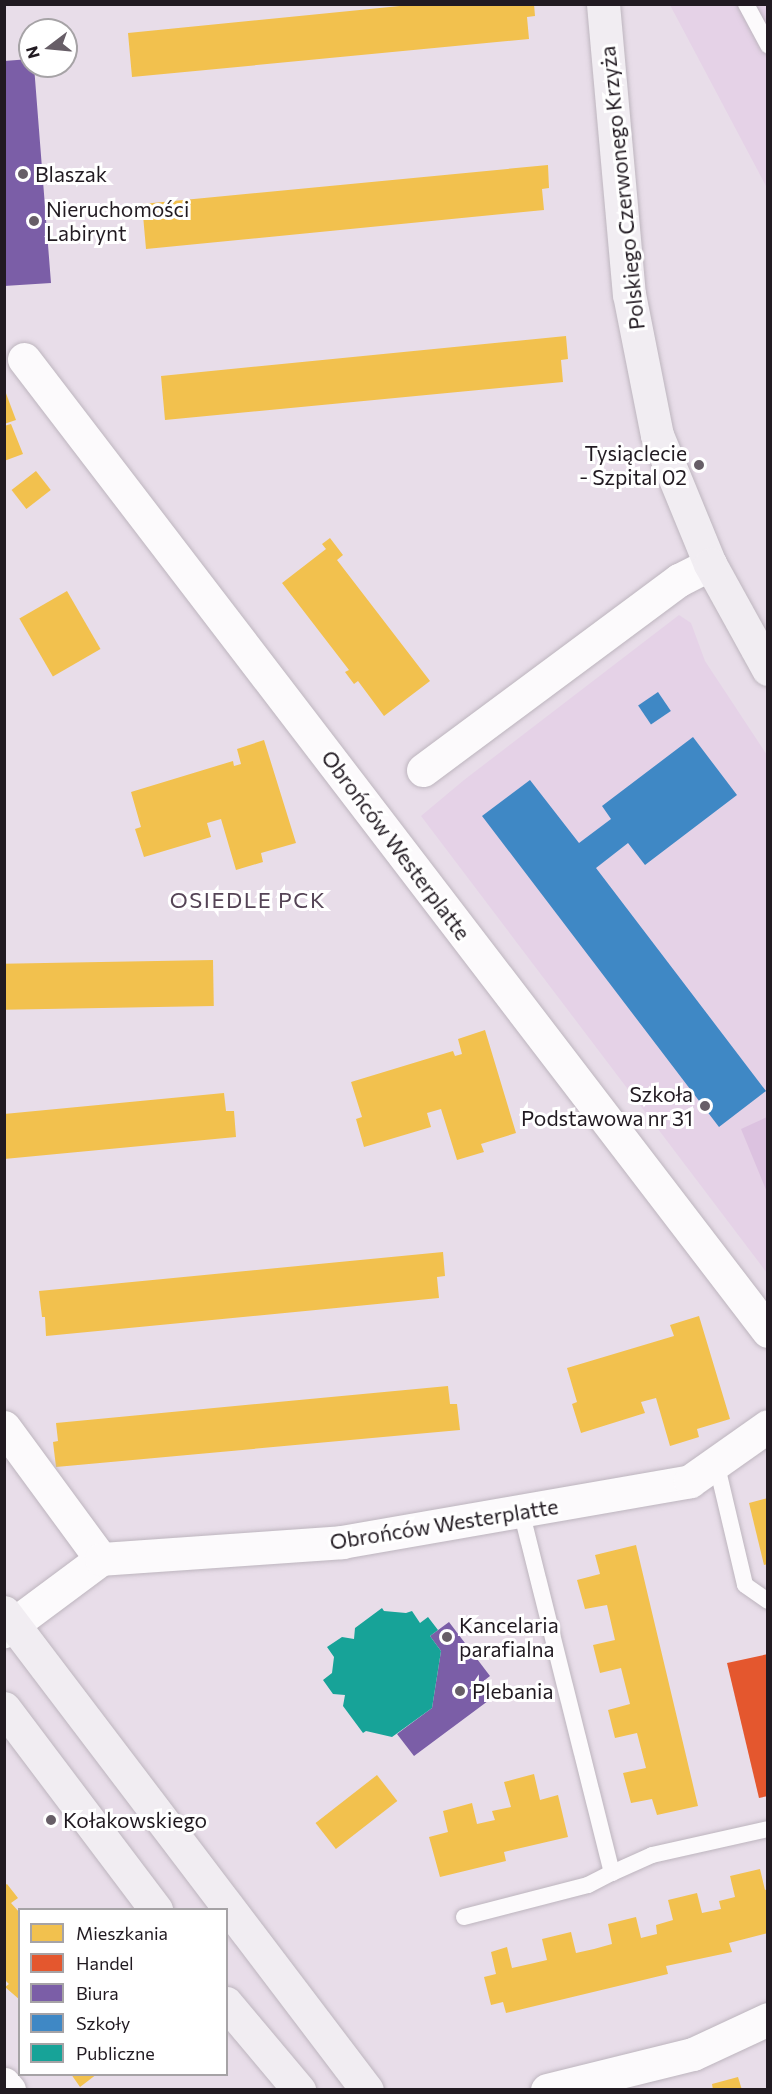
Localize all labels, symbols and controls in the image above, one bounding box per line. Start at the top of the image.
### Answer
north arrow [18,18,78,78]
text: N [21,44,43,61]
street label: Polskiego Czerwonego Krzyża [595,45,649,331]
place label: Blaszak [35,161,107,187]
marker: Blaszak [16,167,30,181]
place label: Nieruchomości Labirynt [46,196,189,246]
marker: Nieruchomości Labirynt [27,214,41,228]
place label: Tysiąclecie - Szpital 02 [579,440,687,490]
marker: Tysiąclecie - Szpital 02 [692,458,706,472]
street label: Obrońców Westerplatte [316,745,476,945]
district label: OSIEDLE PCK [170,887,326,913]
place label: Szkoła Podstawowa nr 31 [521,1081,693,1131]
marker: Szkoła Podstawowa nr 31 [698,1099,712,1113]
street label: Obrońców Westerplatte [328,1493,560,1555]
place label: Kancelaria parafialna [459,1612,559,1662]
marker: Kancelaria parafialna [440,1630,454,1644]
place label: Plebania [472,1678,553,1704]
marker: Plebania [453,1684,467,1698]
place label: Kołakowskiego [63,1807,207,1833]
marker: Kołakowskiego [44,1813,58,1827]
legend [18,1908,228,2076]
text: Mieszkania [76,1922,168,1944]
text: Handel [76,1952,134,1974]
text: Biura [76,1982,119,2004]
text: Szkoły [76,2012,130,2034]
text: Publiczne [76,2042,155,2064]

